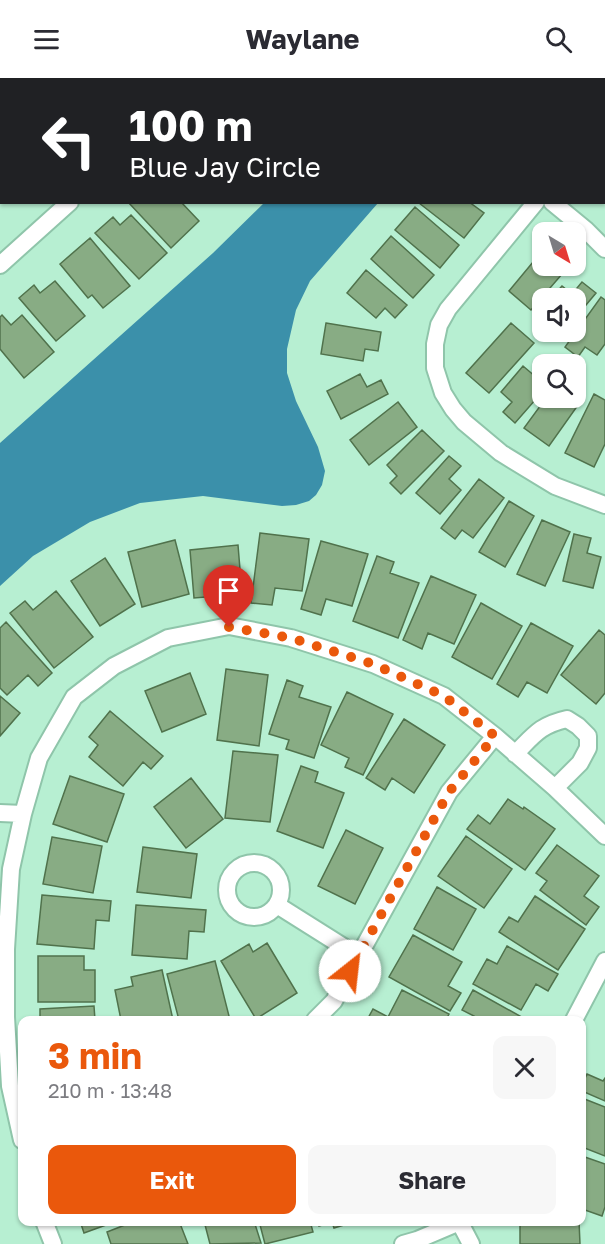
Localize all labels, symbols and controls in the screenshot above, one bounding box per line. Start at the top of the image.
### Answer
icon: menu [30,23,63,56]
text: Waylane [245,23,360,55]
icon: search [542,23,575,56]
text: 100 m [129,100,252,150]
icon: left [30,102,108,180]
text: Blue Jay Circle [129,151,321,183]
north arrow [532,222,586,276]
map controls [532,222,586,408]
button: sound [532,288,586,342]
button: search [532,354,586,408]
pin [203,565,254,627]
icon: arrive [212,574,245,607]
position arrow [318,939,382,1003]
text: 3 min [48,1034,142,1077]
button: close [493,1036,556,1099]
text: 210 m · 13:48 [48,1078,172,1102]
button: Exit [48,1145,296,1214]
button: Share [308,1145,556,1214]

